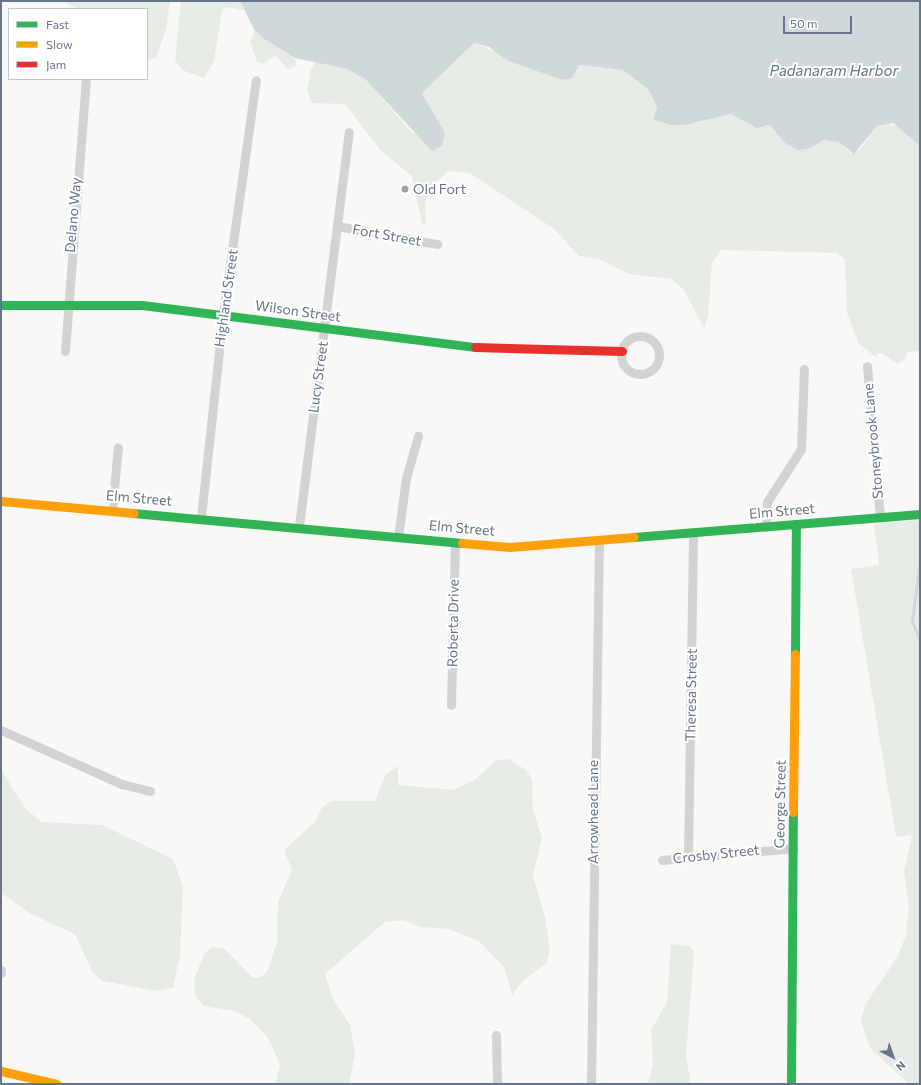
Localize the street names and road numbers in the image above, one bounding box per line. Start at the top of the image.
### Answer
street label: Delano Way [61,177,85,253]
street label: Fort Street [351,221,423,249]
street label: Highland Street [211,248,241,348]
street label: Wilson Street [254,297,342,325]
street label: Lucy Street [305,340,331,414]
street label: Stoneybrook Lane [860,383,886,499]
street label: Elm Street [105,487,173,509]
street label: Elm Street [748,500,816,522]
street label: Elm Street [428,517,496,539]
street label: Roberta Drive [444,579,462,667]
street label: Theresa Street [682,648,700,742]
street label: Arrowhead Lane [585,760,601,864]
street label: George Street [771,760,789,848]
street label: Crosby Street [672,841,760,867]

